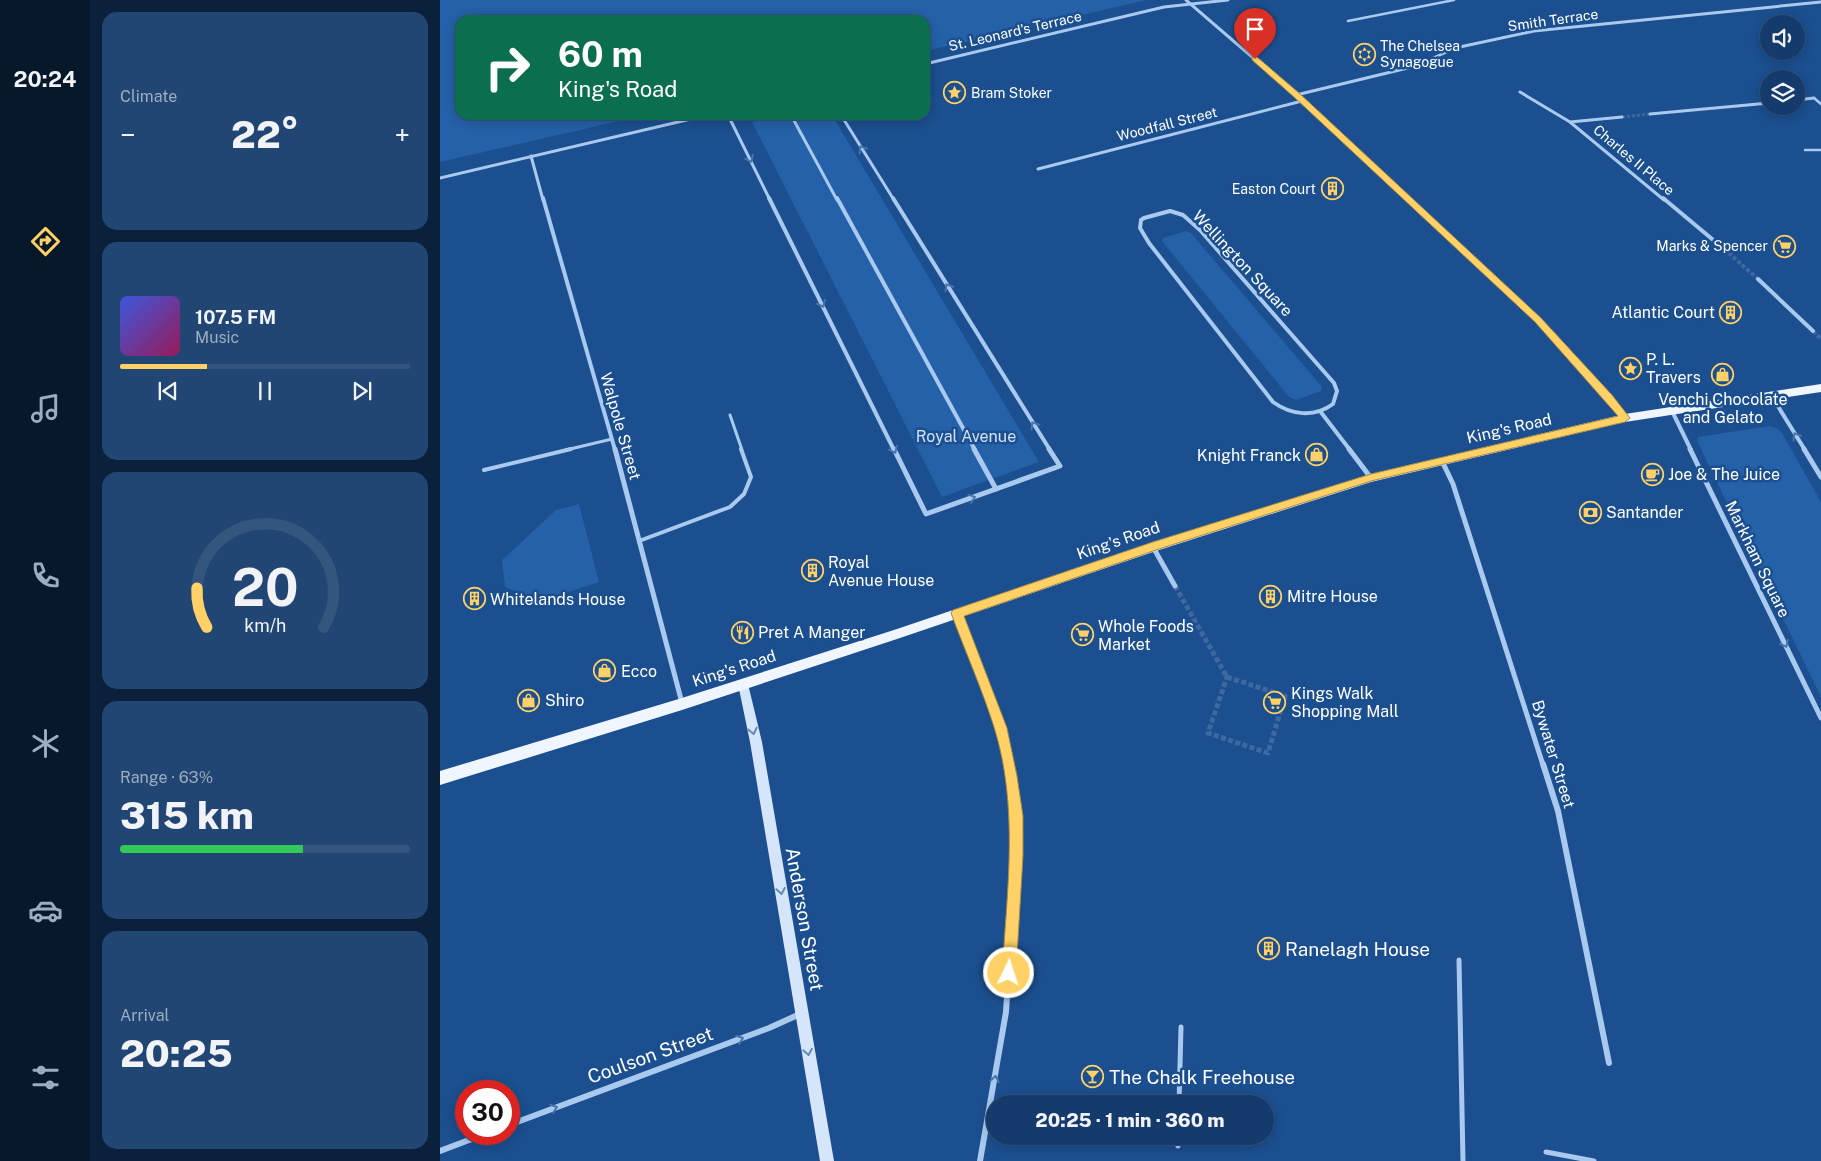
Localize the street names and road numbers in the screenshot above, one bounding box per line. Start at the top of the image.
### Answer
street label: Smith Terrace [1507,6,1599,34]
street label: St. Leonard's Terrace [947,8,1083,54]
street label: Woodfall Street [1115,104,1219,144]
street label: Charles II Place [1590,121,1678,199]
street label: Wellington Square [1189,206,1297,320]
street label: Walpole Street [596,370,645,482]
street label: King's Road [1465,409,1554,448]
street label: Markham Square [1721,498,1794,621]
street label: King's Road [1074,517,1162,564]
street label: King's Road [690,646,778,691]
street label: Bywater Street [1528,698,1579,811]
street label: Anderson Street [782,846,828,992]
street label: Coulson Street [584,1022,716,1088]

